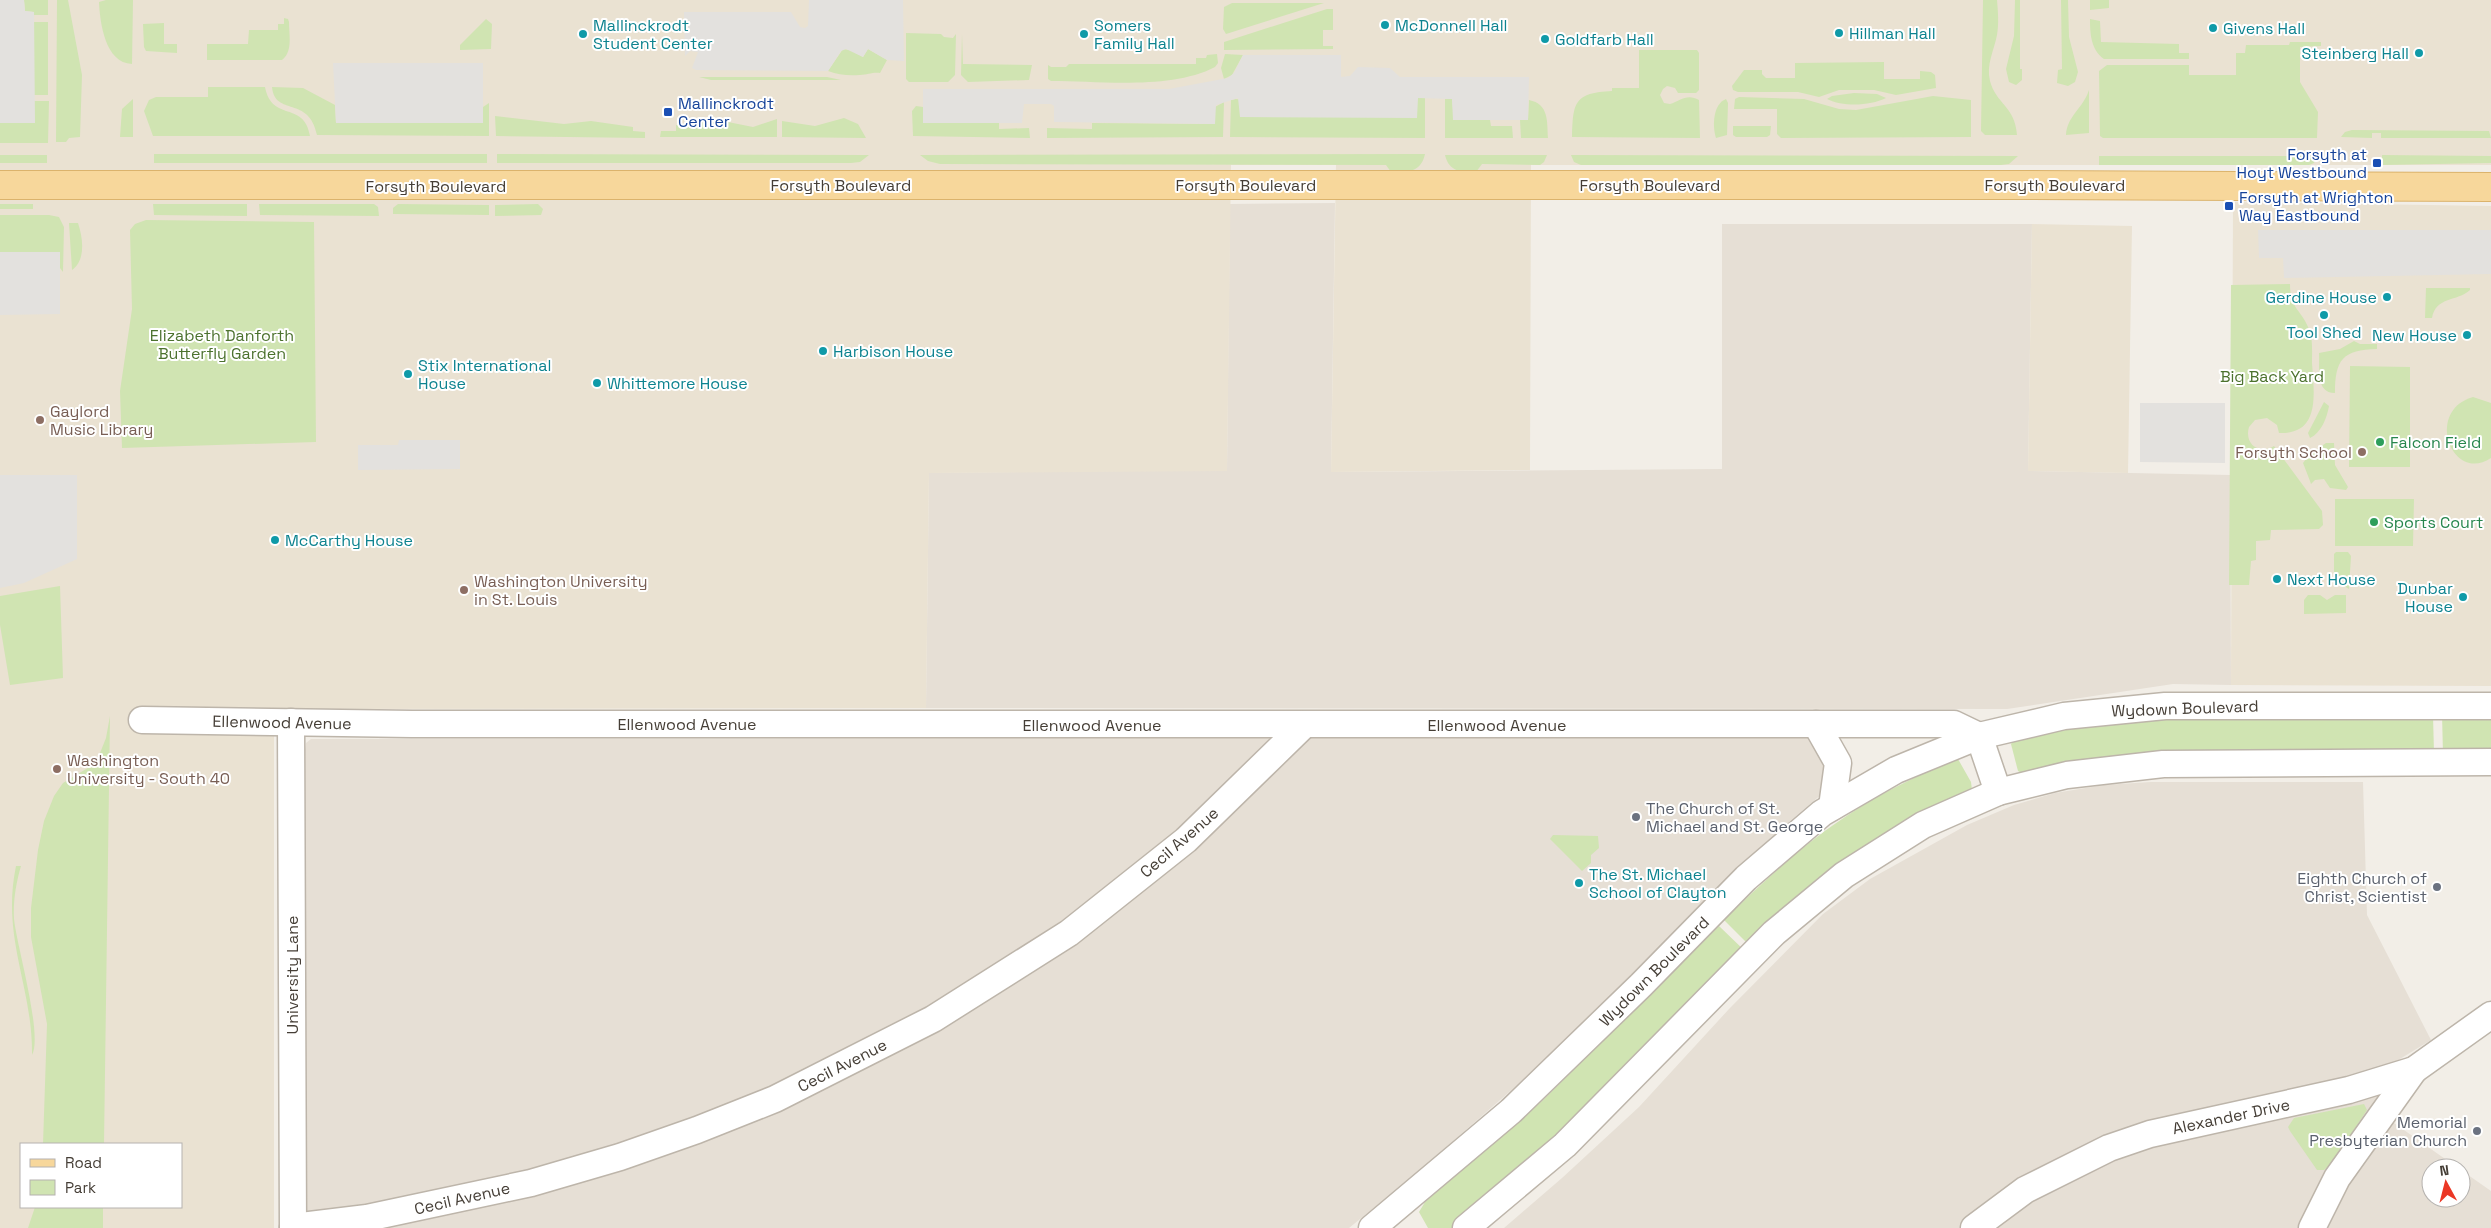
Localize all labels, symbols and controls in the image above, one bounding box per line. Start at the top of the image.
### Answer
place label: Mallinckrodt Student Center [593,15,713,54]
place label: Somers Family Hall [1094,15,1175,54]
place label: McDonnell Hall [1395,15,1507,36]
place label: Givens Hall [2223,18,2305,39]
marker: McDonnell Hall [1379,19,1391,31]
marker: Givens Hall [2207,22,2219,34]
place label: Hillman Hall [1849,23,1936,44]
marker: Hillman Hall [1833,27,1845,39]
marker: Mallinckrodt Student Center [577,28,589,40]
marker: Somers Family Hall [1078,28,1090,40]
place label: Goldfarb Hall [1555,29,1654,50]
marker: Goldfarb Hall [1539,33,1551,45]
place label: Steinberg Hall [2301,43,2409,64]
marker: Steinberg Hall [2413,47,2425,59]
place label: Mallinckrodt Center [678,93,774,132]
marker: Mallinckrodt Center [662,106,674,118]
place label: Forsyth at Hoyt Westbound [2237,144,2367,183]
marker: Forsyth at Hoyt Westbound [2371,157,2383,169]
street label: Forsyth Boulevard [771,175,911,196]
street label: Forsyth Boulevard [1176,175,1316,196]
street label: Forsyth Boulevard [1580,175,1720,196]
street label: Forsyth Boulevard [1985,175,2125,196]
street label: Forsyth Boulevard [366,176,506,197]
place label: Forsyth at Wrighton Way Eastbound [2239,187,2393,226]
marker: Forsyth at Wrighton Way Eastbound [2223,200,2235,212]
place label: Gerdine House [2266,287,2377,308]
marker: Gerdine House [2381,291,2393,303]
marker: Tool Shed [2318,309,2330,321]
place label: Tool Shed [2287,322,2362,343]
park label: Elizabeth Danforth Butterfly Garden [150,325,294,364]
place label: New House [2372,325,2457,346]
marker: New House [2461,329,2473,341]
place label: Harbison House [833,341,953,362]
marker: Harbison House [817,345,829,357]
place label: Stix International House [418,355,551,394]
park label: Big Back Yard [2220,366,2324,387]
marker: Stix International House [402,368,414,380]
place label: Whittemore House [607,373,748,394]
marker: Whittemore House [591,377,603,389]
place label: Gaylord Music Library [50,401,153,440]
marker: Gaylord Music Library [34,414,46,426]
place label: Falcon Field [2390,432,2481,453]
marker: Falcon Field [2374,436,2386,448]
place label: Forsyth School [2235,442,2352,463]
marker: Forsyth School [2356,446,2368,458]
place label: Sports Court [2384,512,2483,533]
marker: Sports Court [2368,516,2380,528]
place label: McCarthy House [285,530,413,551]
marker: McCarthy House [269,534,281,546]
place label: Next House [2287,569,2376,590]
place label: Washington University in St. Louis [474,571,648,610]
marker: Next House [2271,573,2283,585]
place label: Dunbar House [2397,578,2453,617]
marker: Washington University in St. Louis [458,584,470,596]
marker: Dunbar House [2457,591,2469,603]
street label: Wydown Boulevard [2111,695,2259,722]
street label: Ellenwood Avenue [212,711,352,734]
street label: Ellenwood Avenue [617,714,757,735]
street label: Ellenwood Avenue [1022,715,1162,736]
street label: Ellenwood Avenue [1427,715,1567,736]
place label: Washington University - South 40 [67,750,230,789]
marker: Washington University - South 40 [51,763,63,775]
place label: The Church of St. Michael and St. George [1646,798,1823,837]
street label: Cecil Avenue [1136,802,1223,882]
marker: The Church of St. Michael and St. George [1630,811,1642,823]
place label: The St. Michael School of Clayton [1589,864,1727,903]
place label: Eighth Church of Christ, Scientist [2297,868,2427,907]
marker: The St. Michael School of Clayton [1573,877,1585,889]
marker: Eighth Church of Christ, Scientist [2431,881,2443,893]
street label: Wydown Boulevard [1595,912,1714,1031]
street label: University Lane [282,916,303,1034]
street label: Cecil Avenue [794,1034,890,1097]
street label: Alexander Drive [2170,1094,2292,1139]
place label: Memorial Presbyterian Church [2309,1112,2467,1151]
marker: Memorial Presbyterian Church [2471,1125,2483,1137]
legend [20,1143,182,1208]
text: Road [65,1153,102,1172]
north arrow [2421,1158,2471,1208]
text: N [2439,1161,2450,1180]
street label: Cecil Avenue [412,1177,512,1220]
text: Park [65,1178,96,1197]

